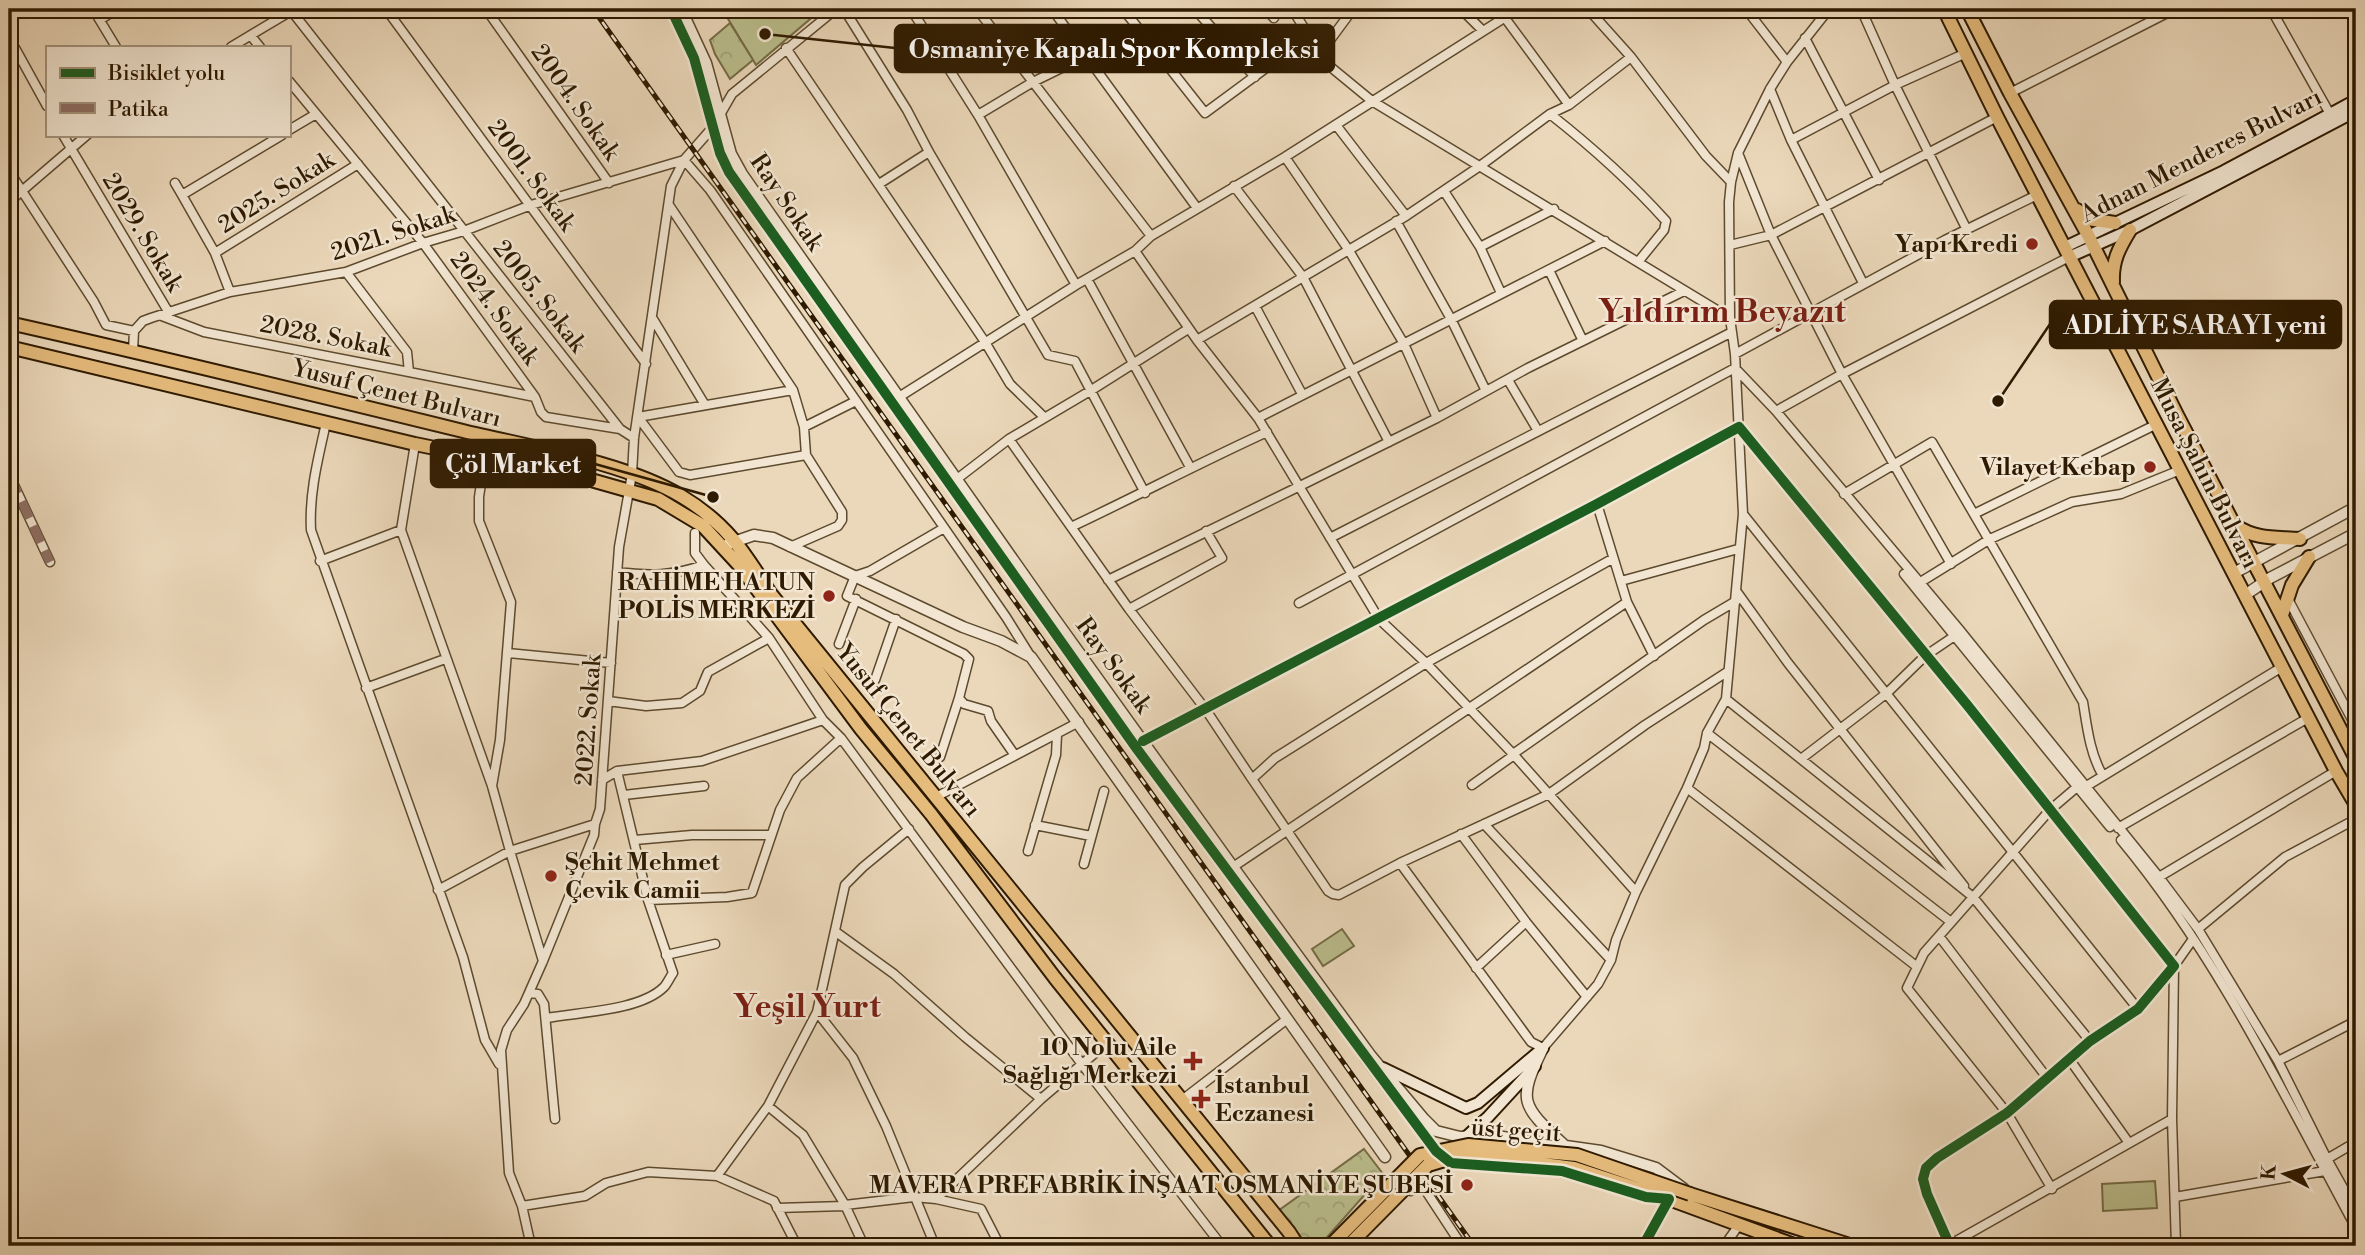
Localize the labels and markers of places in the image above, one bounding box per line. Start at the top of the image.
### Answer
callout: Osmaniye Kapalı Spor Kompleksi [895,25,1334,72]
place label: Yapı Kredi [1895,230,2018,260]
marker: Yapı Kredi [2024,236,2040,252]
callout: ADLİYE SARAYI yeni [2050,301,2341,348]
callout: Çöl Market [431,440,595,487]
place label: Vilayet Kebap [1979,453,2136,483]
marker: Vilayet Kebap [2142,459,2158,475]
place label: RAHİME HATUN POLİS MERKEZİ [618,566,815,626]
marker: RAHİME HATUN POLİS MERKEZİ [821,588,837,604]
place label: Şehit Mehmet Çevik Camii [565,848,720,906]
marker: Şehit Mehmet Çevik Camii [543,868,559,884]
place label: 10 Nolu Aile Sağlığı Merkezi [1003,1033,1177,1091]
marker: 10 Nolu Aile Sağlığı Merkezi [1183,1051,1203,1071]
place label: İstanbul Eczanesi [1215,1069,1315,1129]
marker: İstanbul Eczanesi [1193,1091,1209,1107]
place label: MAVERA PREFABRİK İNŞAAT OSMANİYE ŞUBESİ [869,1169,1453,1201]
marker: MAVERA PREFABRİK İNŞAAT OSMANİYE ŞUBESİ [1459,1177,1475,1193]

